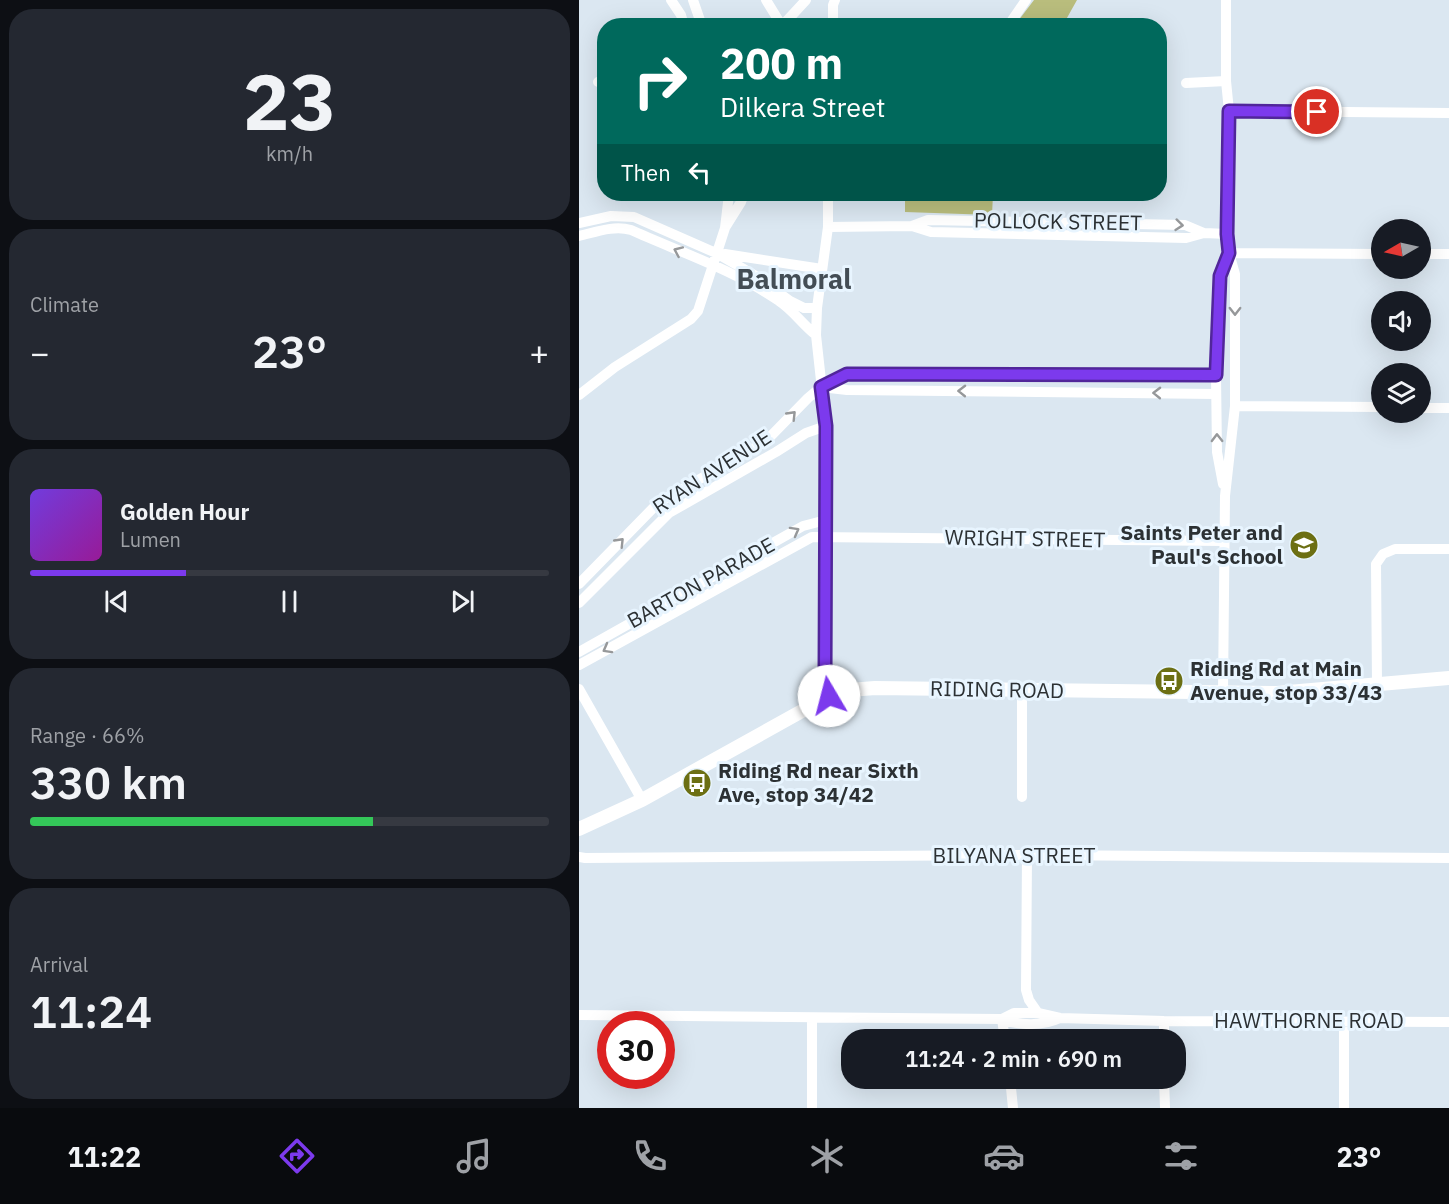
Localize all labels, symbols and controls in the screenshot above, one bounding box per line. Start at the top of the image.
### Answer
text: 200 m [720,36,843,91]
icon: right [621,42,699,120]
text: 23 [243,50,336,151]
pin [1291,86,1342,137]
text: Dilkera Street [720,89,885,124]
icon: arrive [1300,95,1333,128]
text: km/h [266,140,313,167]
icon: left [683,156,716,189]
text: Then [621,158,671,187]
street label: POLLOCK STREET [974,206,1142,236]
one-way arrow [1174,218,1183,231]
north arrow [1371,219,1431,279]
map controls [1371,219,1431,423]
one-way arrow [674,246,685,258]
district label: Balmoral [737,261,852,296]
text: Climate [30,291,99,318]
button: sound [1371,291,1431,351]
one-way arrow [1229,306,1241,315]
text: 23° [252,322,327,380]
text: − [30,331,50,374]
text: + [529,331,549,374]
button: layers [1371,363,1431,423]
one-way arrow [958,385,967,397]
one-way arrow [1153,387,1162,399]
one-way arrow [784,411,795,422]
street label: RYAN AVENUE [647,422,776,520]
one-way arrow [1211,433,1223,442]
text: Golden Hour [120,497,249,526]
place label: Saints Peter and Paul's School [1120,518,1283,570]
street label: WRIGHT STREET [944,523,1106,553]
text: Lumen [120,526,181,553]
one-way arrow [789,527,799,538]
school or university icon: Saints Peter and Paul's School [1288,529,1320,561]
street label: BARTON PARADE [622,530,779,634]
one-way arrow [613,538,624,548]
icon: previous [100,585,133,618]
icon: pause [273,585,306,618]
icon: next [446,585,479,618]
one-way arrow [603,642,613,653]
place label: Riding Rd at Main Avenue, stop 33/43 [1190,654,1383,706]
position arrow [797,664,861,728]
bus stop icon: Riding Rd at Main Avenue, stop 33/43 [1153,665,1185,697]
street label: RIDING ROAD [930,674,1064,704]
text: Range · 66% [30,722,145,749]
text: 330 km [30,753,187,811]
place label: Riding Rd near Sixth Ave, stop 34/42 [718,756,919,808]
bus stop icon: Riding Rd near Sixth Ave, stop 34/42 [681,767,713,799]
street label: BILYANA STREET [933,841,1095,869]
text: Arrival [30,951,88,978]
text: 11:24 [30,982,152,1040]
street label: HAWTHORNE ROAD [1214,1006,1404,1034]
speed limit sign: 30 [597,1011,675,1089]
text: 11:24 · 2 min · 690 m [905,1044,1122,1073]
icon: directions [276,1135,318,1177]
icon: music [453,1135,495,1177]
icon: phone [629,1135,671,1177]
icon: climate [806,1135,848,1177]
icon: car [983,1135,1025,1177]
icon: filters [1160,1135,1202,1177]
text: 11:22 [67,1139,141,1174]
text: 23° [1336,1139,1382,1174]

